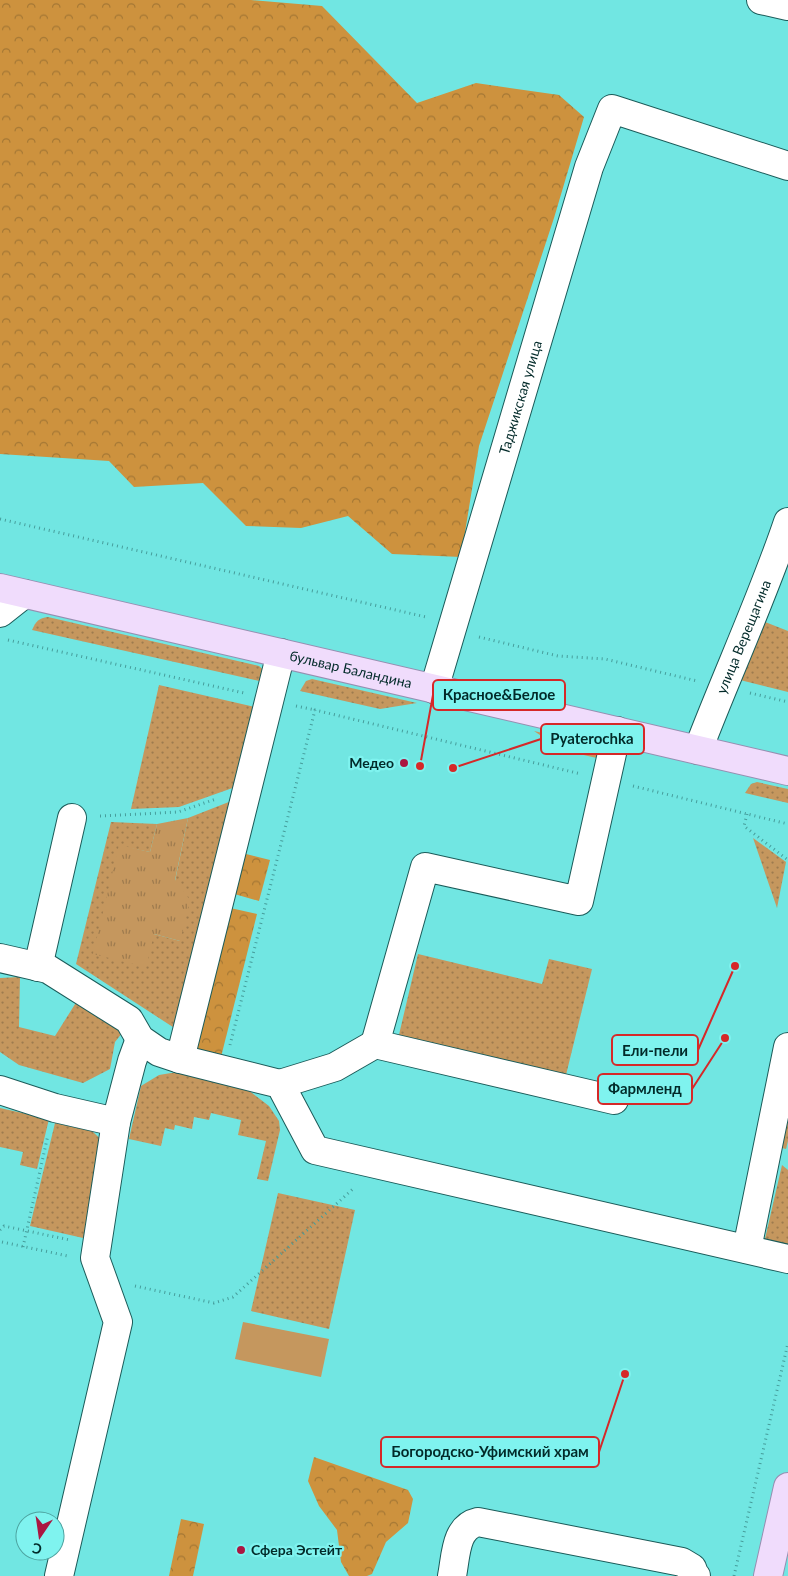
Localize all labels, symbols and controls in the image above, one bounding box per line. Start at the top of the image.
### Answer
street label: Таджикская улица [495,338,545,456]
street label: улица Верещагина [712,577,774,696]
street label: бульвар Баландина [288,647,414,691]
callout: Красное&Белое [433,680,565,710]
text: Красное&Белое [443,685,555,703]
callout: Pyaterochka [541,724,644,754]
text: Pyaterochka [550,729,634,747]
place label: Медео [349,754,394,771]
marker: Медео [398,757,410,769]
callout: Ели-пели [612,1035,698,1065]
text: Ели-пели [622,1041,688,1059]
callout: Фармленд [598,1074,692,1104]
text: Фармленд [608,1079,682,1097]
callout: Богородско-Уфимский храм [381,1437,599,1467]
text: Богородско-Уфимский храм [391,1442,589,1460]
north arrow [15,1511,65,1561]
text: С [30,1540,43,1558]
place label: Сфера Эстейт [251,1541,343,1558]
marker: Сфера Эстейт [235,1544,247,1556]

